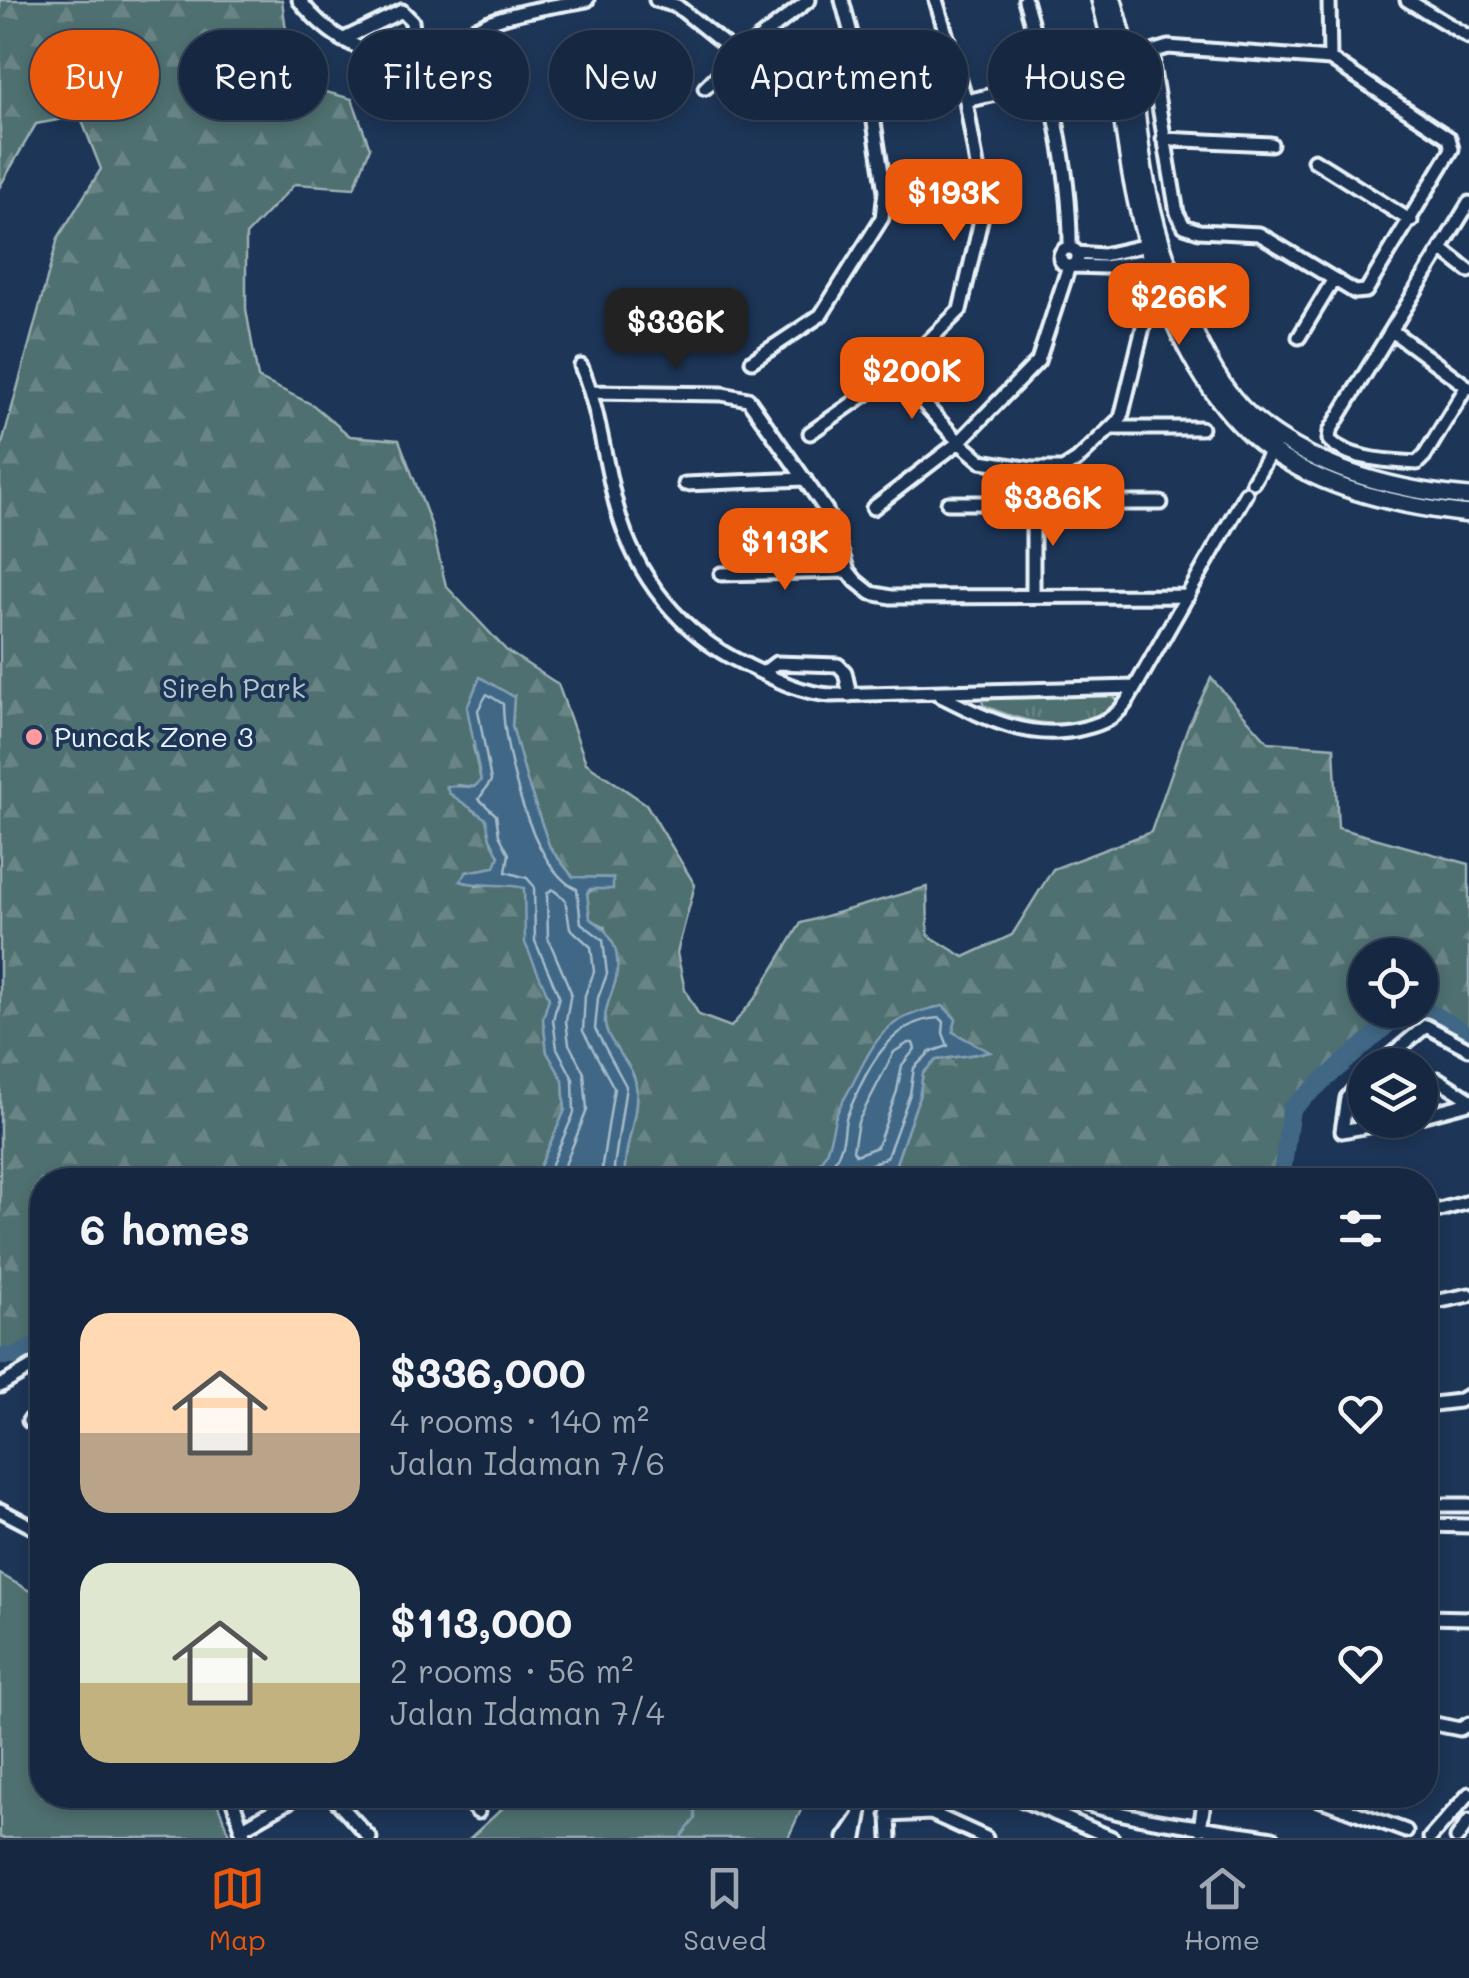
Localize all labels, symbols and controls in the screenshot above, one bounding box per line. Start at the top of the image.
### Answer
chip: Buy [30,30,159,120]
chip: Rent [179,30,328,120]
chip: Filters [348,30,529,120]
chip: New [549,30,693,120]
chip: Apartment [713,30,968,120]
chip: House [988,30,1162,120]
pin: $193K [884,159,1024,244]
text: $193K [907,170,1001,212]
pin: $266K [1109,263,1249,348]
text: $266K [1130,274,1228,316]
pin: $336K [606,288,746,373]
text: $336K [627,299,725,341]
pin: $200K [842,337,982,422]
text: $200K [862,348,962,390]
pin: $386K [983,464,1123,549]
text: $386K [1003,475,1103,517]
pin: $113K [715,508,855,593]
text: $113K [741,519,829,561]
park label: Sireh Park [162,669,306,705]
place label: Puncak Zone 3 [54,718,253,754]
marker: Puncak Zone 3 [23,726,45,748]
map controls [1348,938,1438,1138]
button: locate [1348,938,1438,1028]
button: layers [1348,1048,1438,1138]
text: 6 homes [80,1201,250,1256]
icon: filters [1333,1201,1388,1256]
text: $336,000 [390,1344,586,1399]
icon: home [160,1353,280,1473]
icon: heart [1333,1386,1388,1441]
text: 4 rooms · 140 m² [390,1399,649,1441]
text: Jalan Idaman 7/6 [390,1441,665,1483]
text: $113,000 [390,1594,572,1649]
icon: home [160,1603,280,1723]
icon: heart [1333,1636,1388,1691]
text: 2 rooms · 56 m² [390,1649,633,1691]
text: Jalan Idaman 7/4 [390,1691,664,1733]
tab: Map [209,1861,266,1957]
tab: Saved [683,1861,766,1957]
tab: Home [1184,1861,1260,1957]

